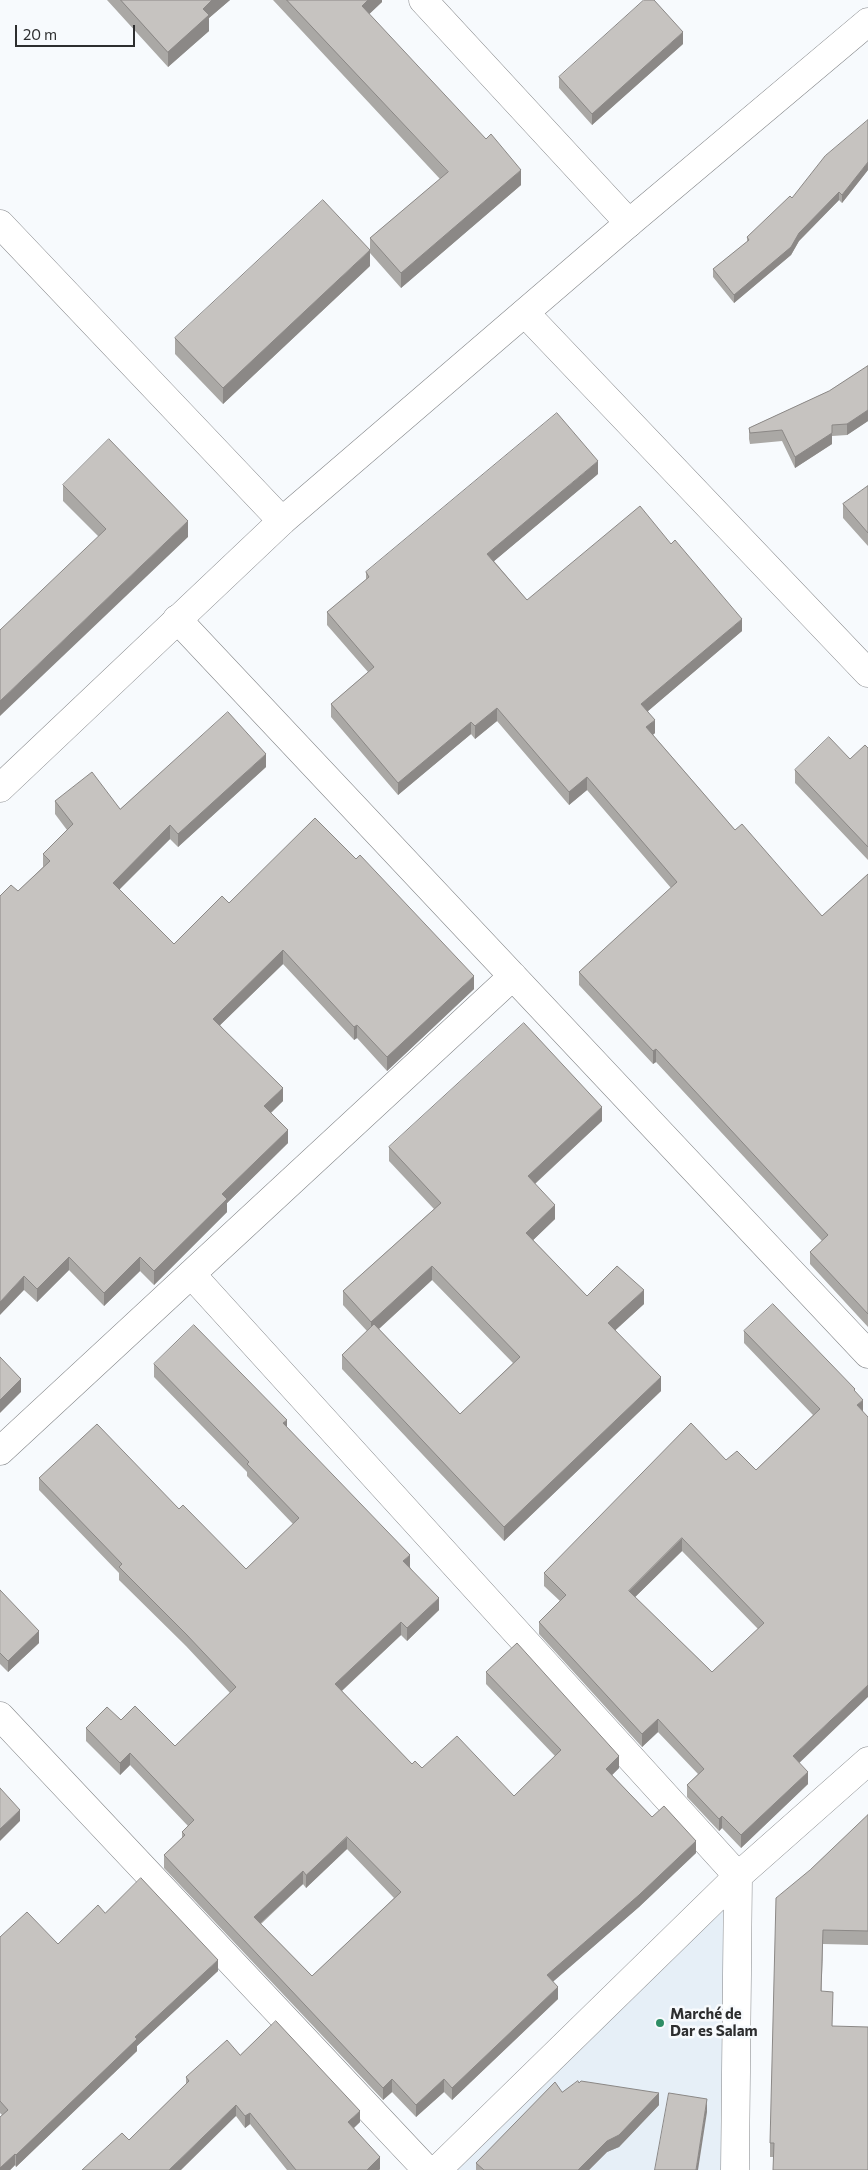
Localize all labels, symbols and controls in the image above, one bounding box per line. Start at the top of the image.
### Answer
scale bar [18,15,138,47]
text: 20 m [23,25,57,43]
place label: Marché de Dar es Salam [670,2005,758,2040]
marker: Marché de Dar es Salam [654,2017,666,2029]

